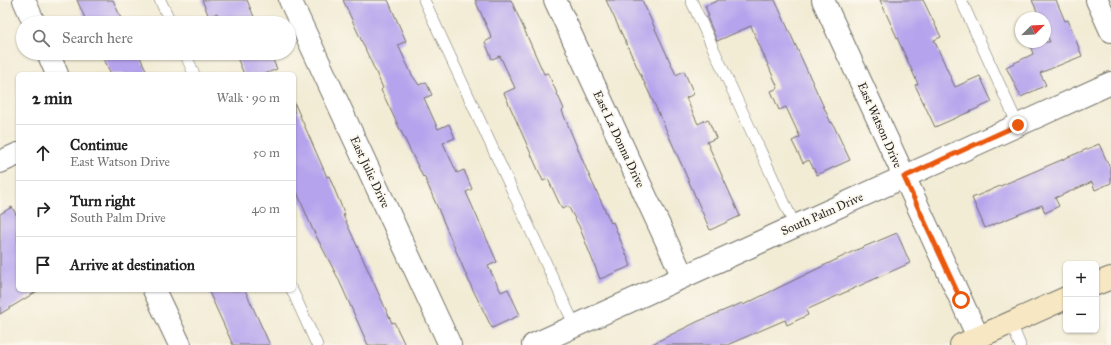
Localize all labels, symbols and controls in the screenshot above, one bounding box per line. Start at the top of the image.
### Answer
north arrow [1015,12,1051,48]
search box [16,16,296,60]
icon: search [30,27,52,49]
text: Search here [62,29,133,47]
street label: East Watson Drive [855,80,905,170]
text: 2 min [32,88,72,109]
street label: East La Donna Drive [590,88,648,190]
text: Walk · 90 m [217,90,280,106]
route end [1009,116,1027,134]
street label: East Julie Drive [346,134,393,211]
text: Continue [70,136,128,154]
icon: ahead [32,142,54,164]
text: 50 m [253,145,280,161]
text: East Watson Drive [70,154,170,170]
street label: South Palm Drive [779,190,865,238]
text: Turn right [70,192,135,210]
icon: right [32,198,54,220]
text: 40 m [251,201,280,217]
text: South Palm Drive [70,210,166,226]
icon: arrive [32,254,54,276]
text: Arrive at destination [70,256,195,274]
map controls [1063,261,1099,333]
button: + [1063,261,1099,297]
route start [952,291,970,309]
button: − [1063,297,1099,333]

